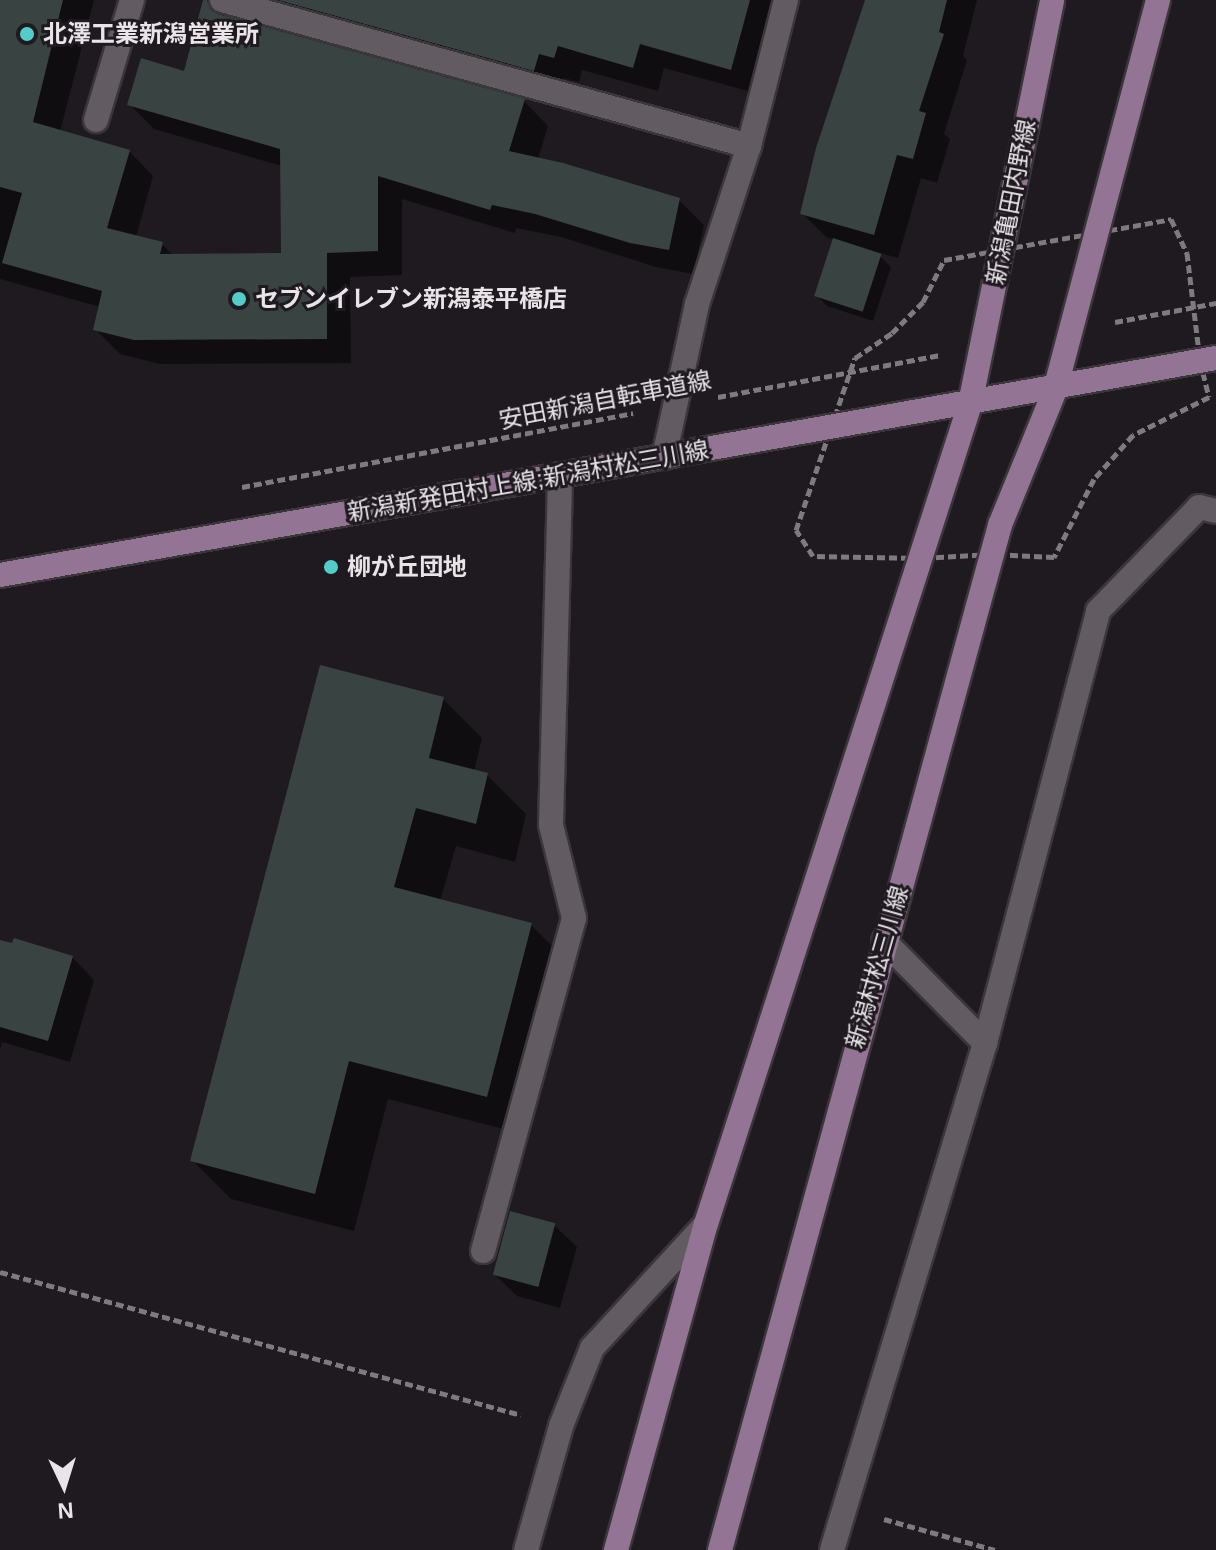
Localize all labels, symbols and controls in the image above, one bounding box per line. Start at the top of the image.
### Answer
place label: 北澤工業新潟営業所 [43,20,259,48]
marker: 北澤工業新潟営業所 [18,25,36,43]
street label: 新潟亀田内野線 [981,117,1041,287]
place label: セブンイレブン新潟泰平橋店 [255,285,567,313]
marker: セブンイレブン新潟泰平橋店 [230,290,248,308]
street label: 安田新潟自転車道線 [496,365,714,435]
street label: 新潟新発田村上線;新潟村松三川線 [345,435,711,527]
place label: 柳が丘団地 [347,553,467,581]
marker: 柳が丘団地 [322,558,340,576]
street label: 新潟村松三川線 [840,882,914,1052]
north arrow [24,1446,104,1526]
text: N [57,1497,75,1523]

